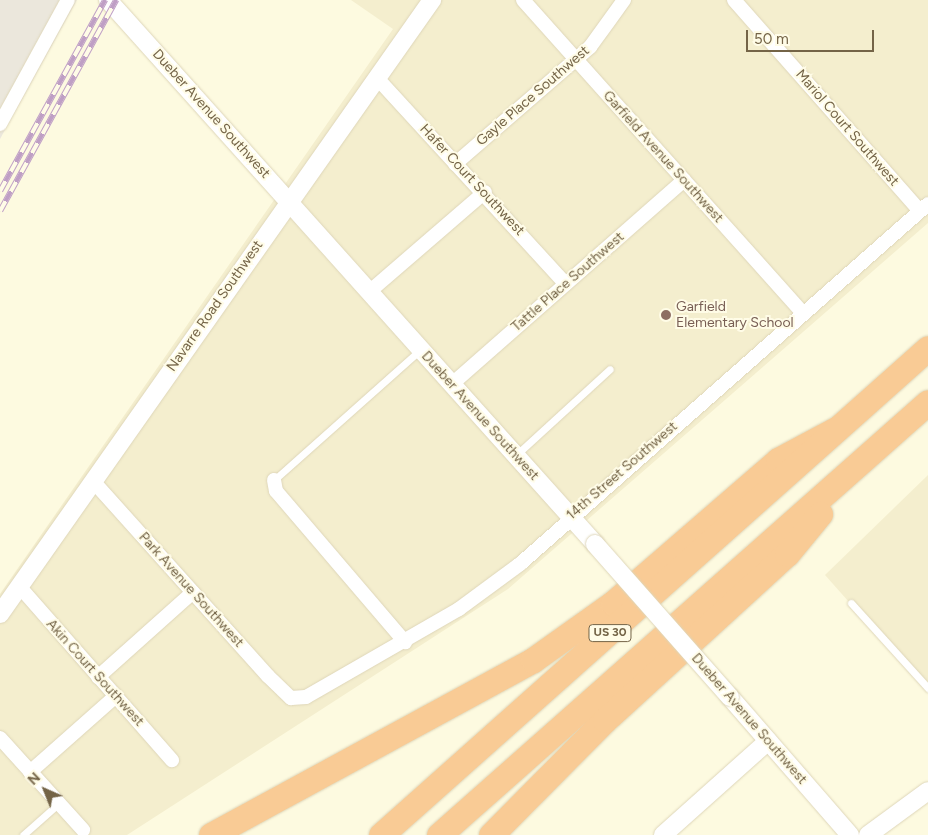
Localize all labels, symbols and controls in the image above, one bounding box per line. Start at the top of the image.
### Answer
scale bar [748,20,876,52]
text: 50 m [754,30,789,48]
street label: Gayle Place Southwest [473,42,593,150]
street label: Dueber Avenue Southwest [149,46,273,182]
street label: Mariol Court Southwest [792,66,902,190]
street label: Garfield Avenue Southwest [599,88,727,226]
street label: Hafer Court Southwest [416,121,528,239]
street label: Tattle Place Southwest [508,229,628,335]
street label: Navarre Road Southwest [163,237,267,375]
place label: Garfield Elementary School [676,299,794,332]
marker: Garfield Elementary School [660,309,672,321]
street label: Dueber Avenue Southwest [418,348,542,484]
street label: 14th Street Southwest [563,418,681,524]
street label: Park Avenue Southwest [135,529,247,651]
street label: Akin Court Southwest [43,616,147,730]
road number: US 30 [588,624,632,642]
street label: Dueber Avenue Southwest [688,650,810,788]
north arrow [20,765,70,815]
text: N [24,769,44,789]

